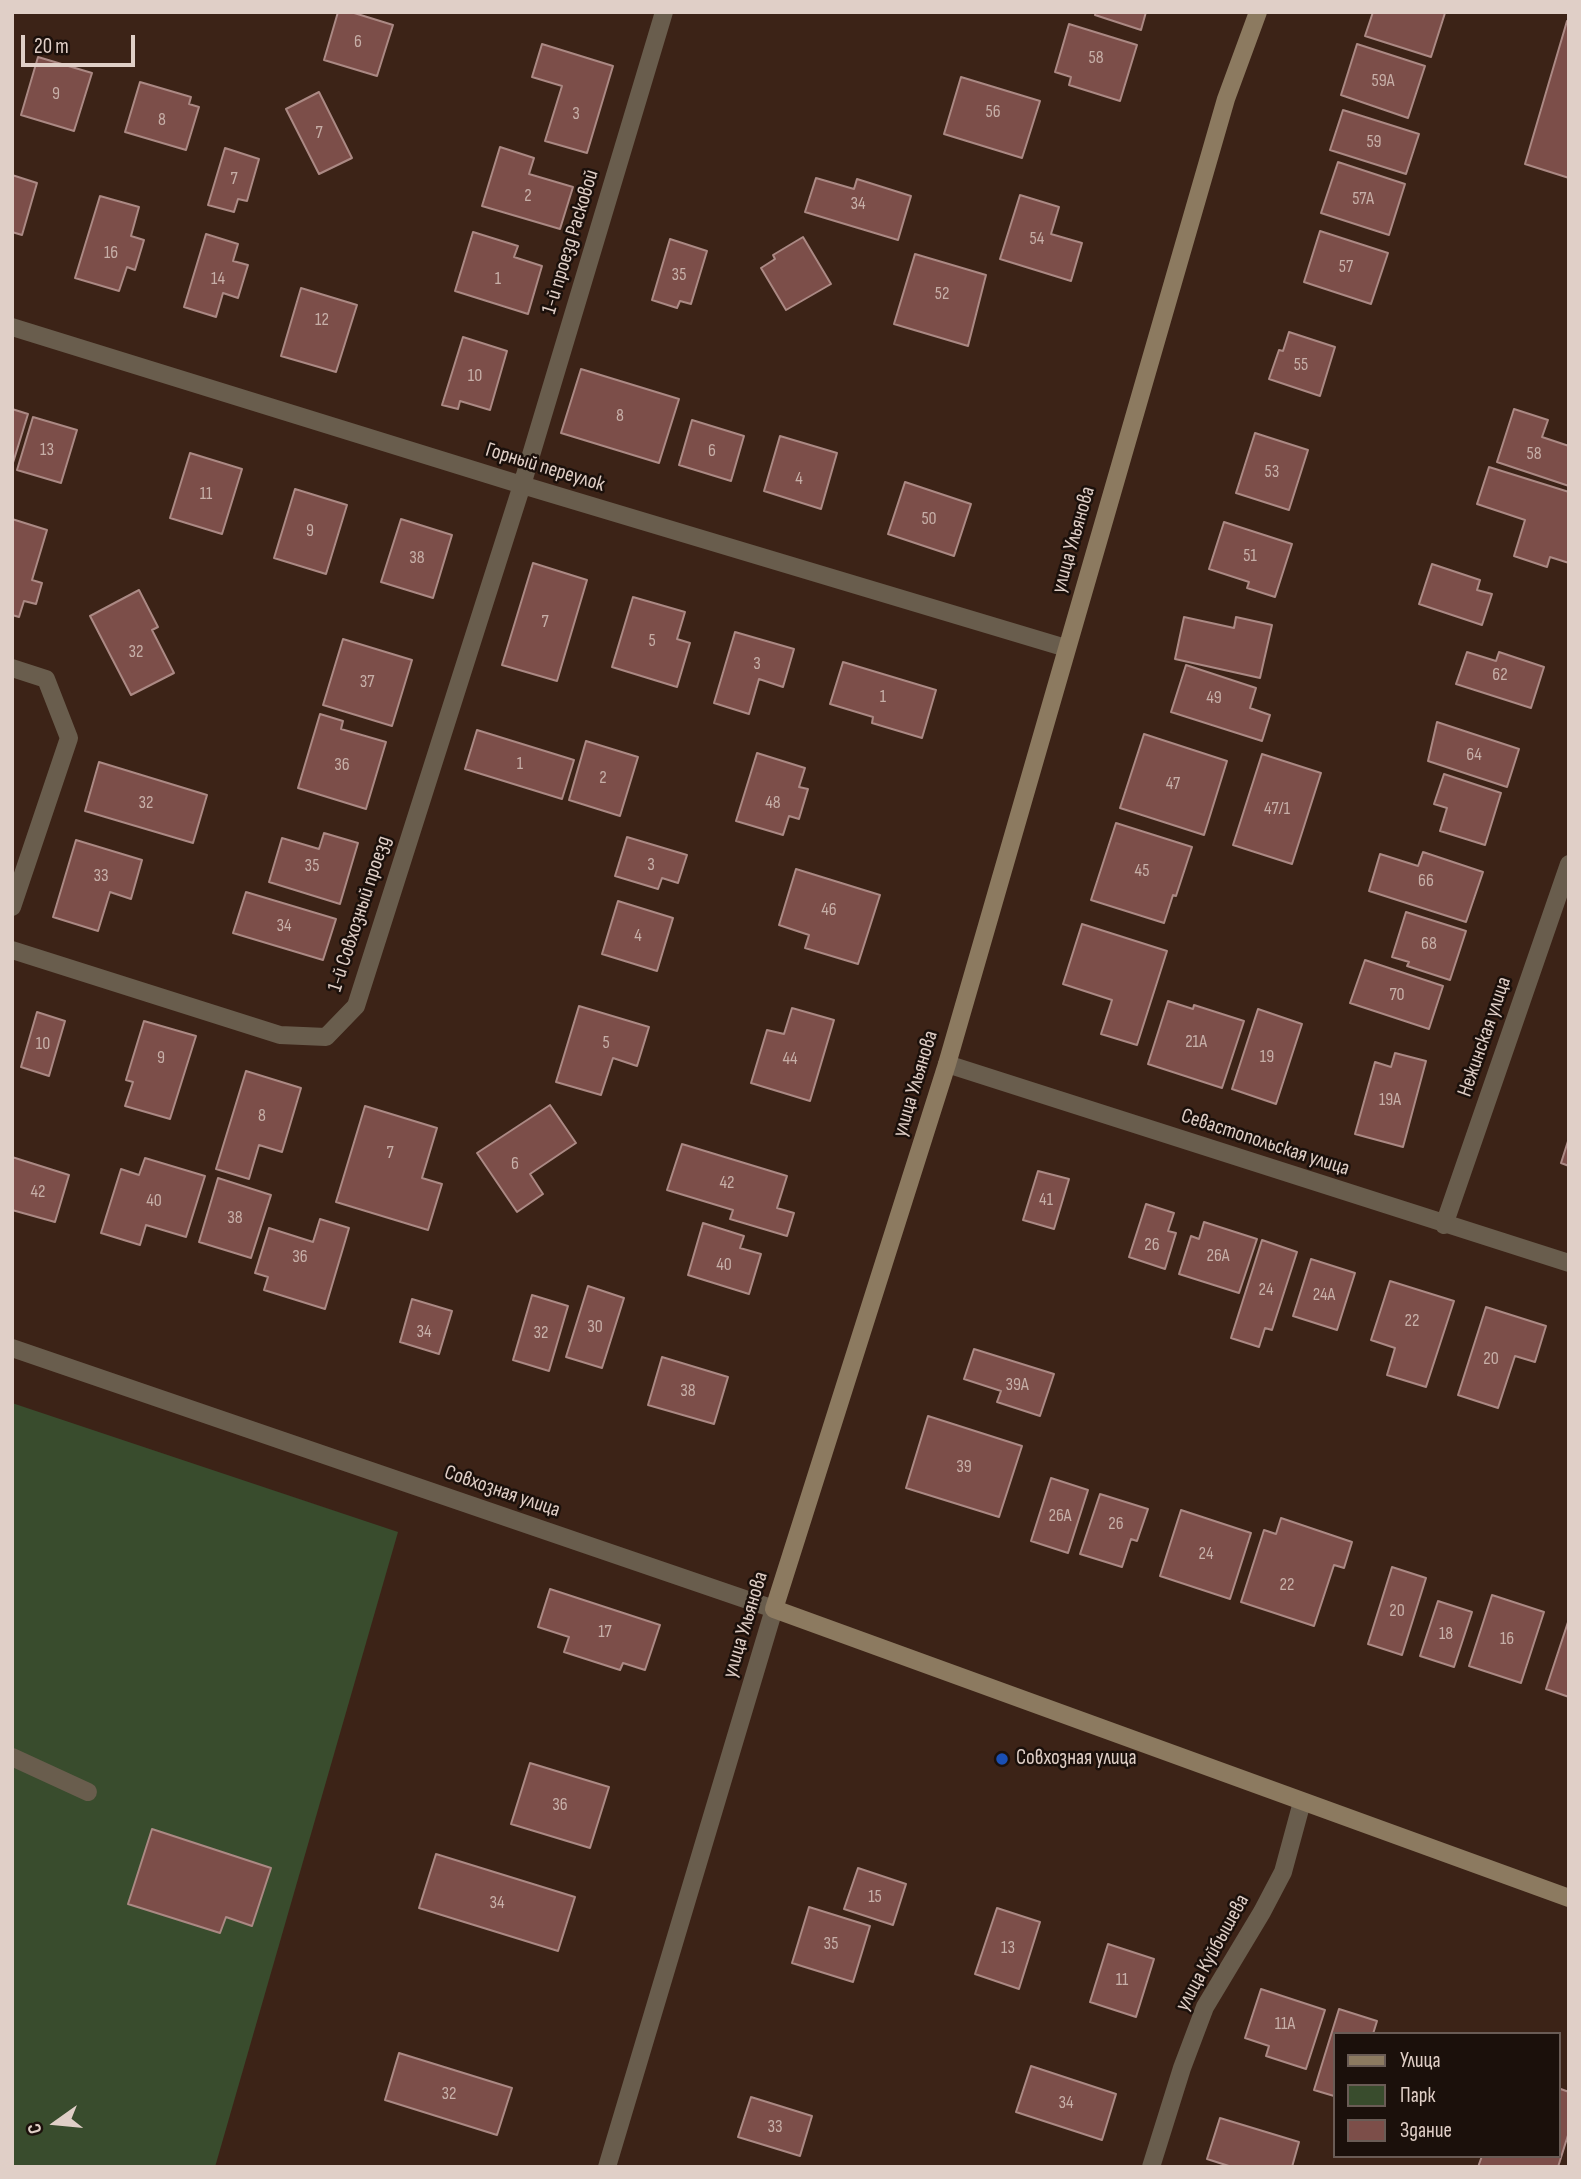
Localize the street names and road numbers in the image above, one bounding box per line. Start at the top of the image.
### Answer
street label: 1-й проезд Расковой [537,167,605,317]
street label: Горный переулок [482,438,608,498]
street label: улица Ульянова [1047,484,1101,596]
street label: 1-й Совхозный проезд [323,833,397,995]
street label: Нежинская улица [1453,974,1517,1100]
street label: улица Ульянова [888,1028,944,1140]
street label: Севастопольская улица [1178,1104,1352,1182]
street label: Совхозная улица [441,1460,563,1524]
street label: улица Ульянова [718,1569,774,1681]
street label: улица Куйбышева [1171,1890,1255,2016]

